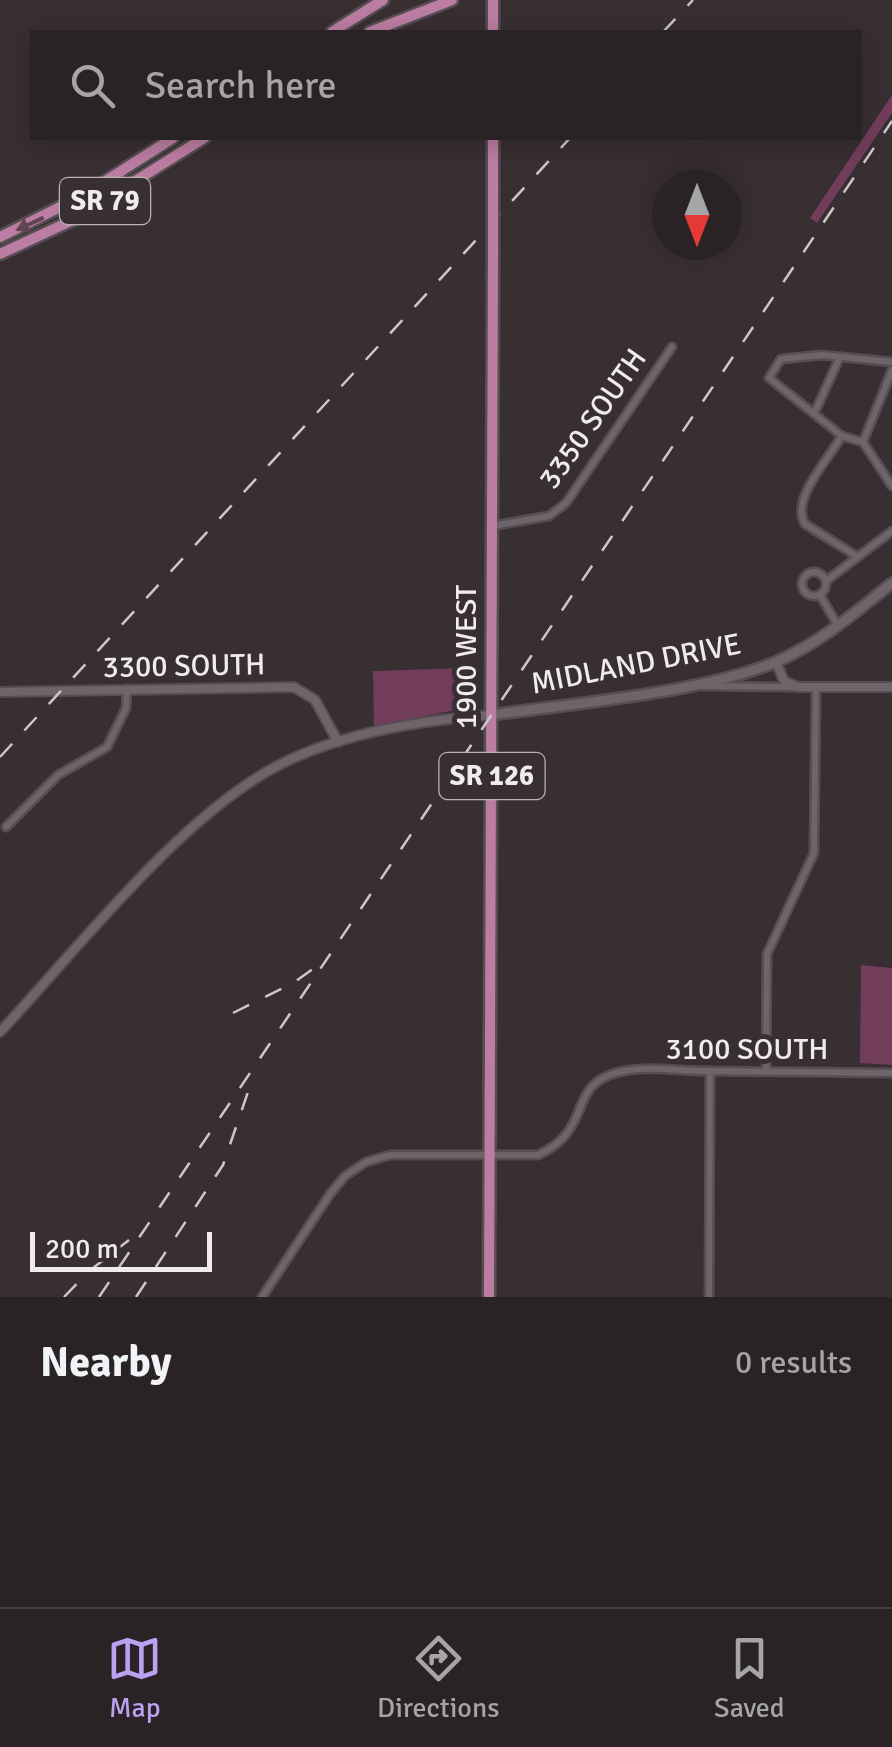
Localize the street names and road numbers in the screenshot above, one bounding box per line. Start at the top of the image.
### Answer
road number: SR 79 [60,178,150,224]
street label: 3350 SOUTH [531,342,655,496]
street label: 1900 WEST [448,585,485,729]
street label: MIDLAND DRIVE [528,626,744,702]
street label: 3300 SOUTH [102,646,266,686]
road number: SR 126 [440,753,544,799]
street label: 3100 SOUTH [666,1031,828,1068]

